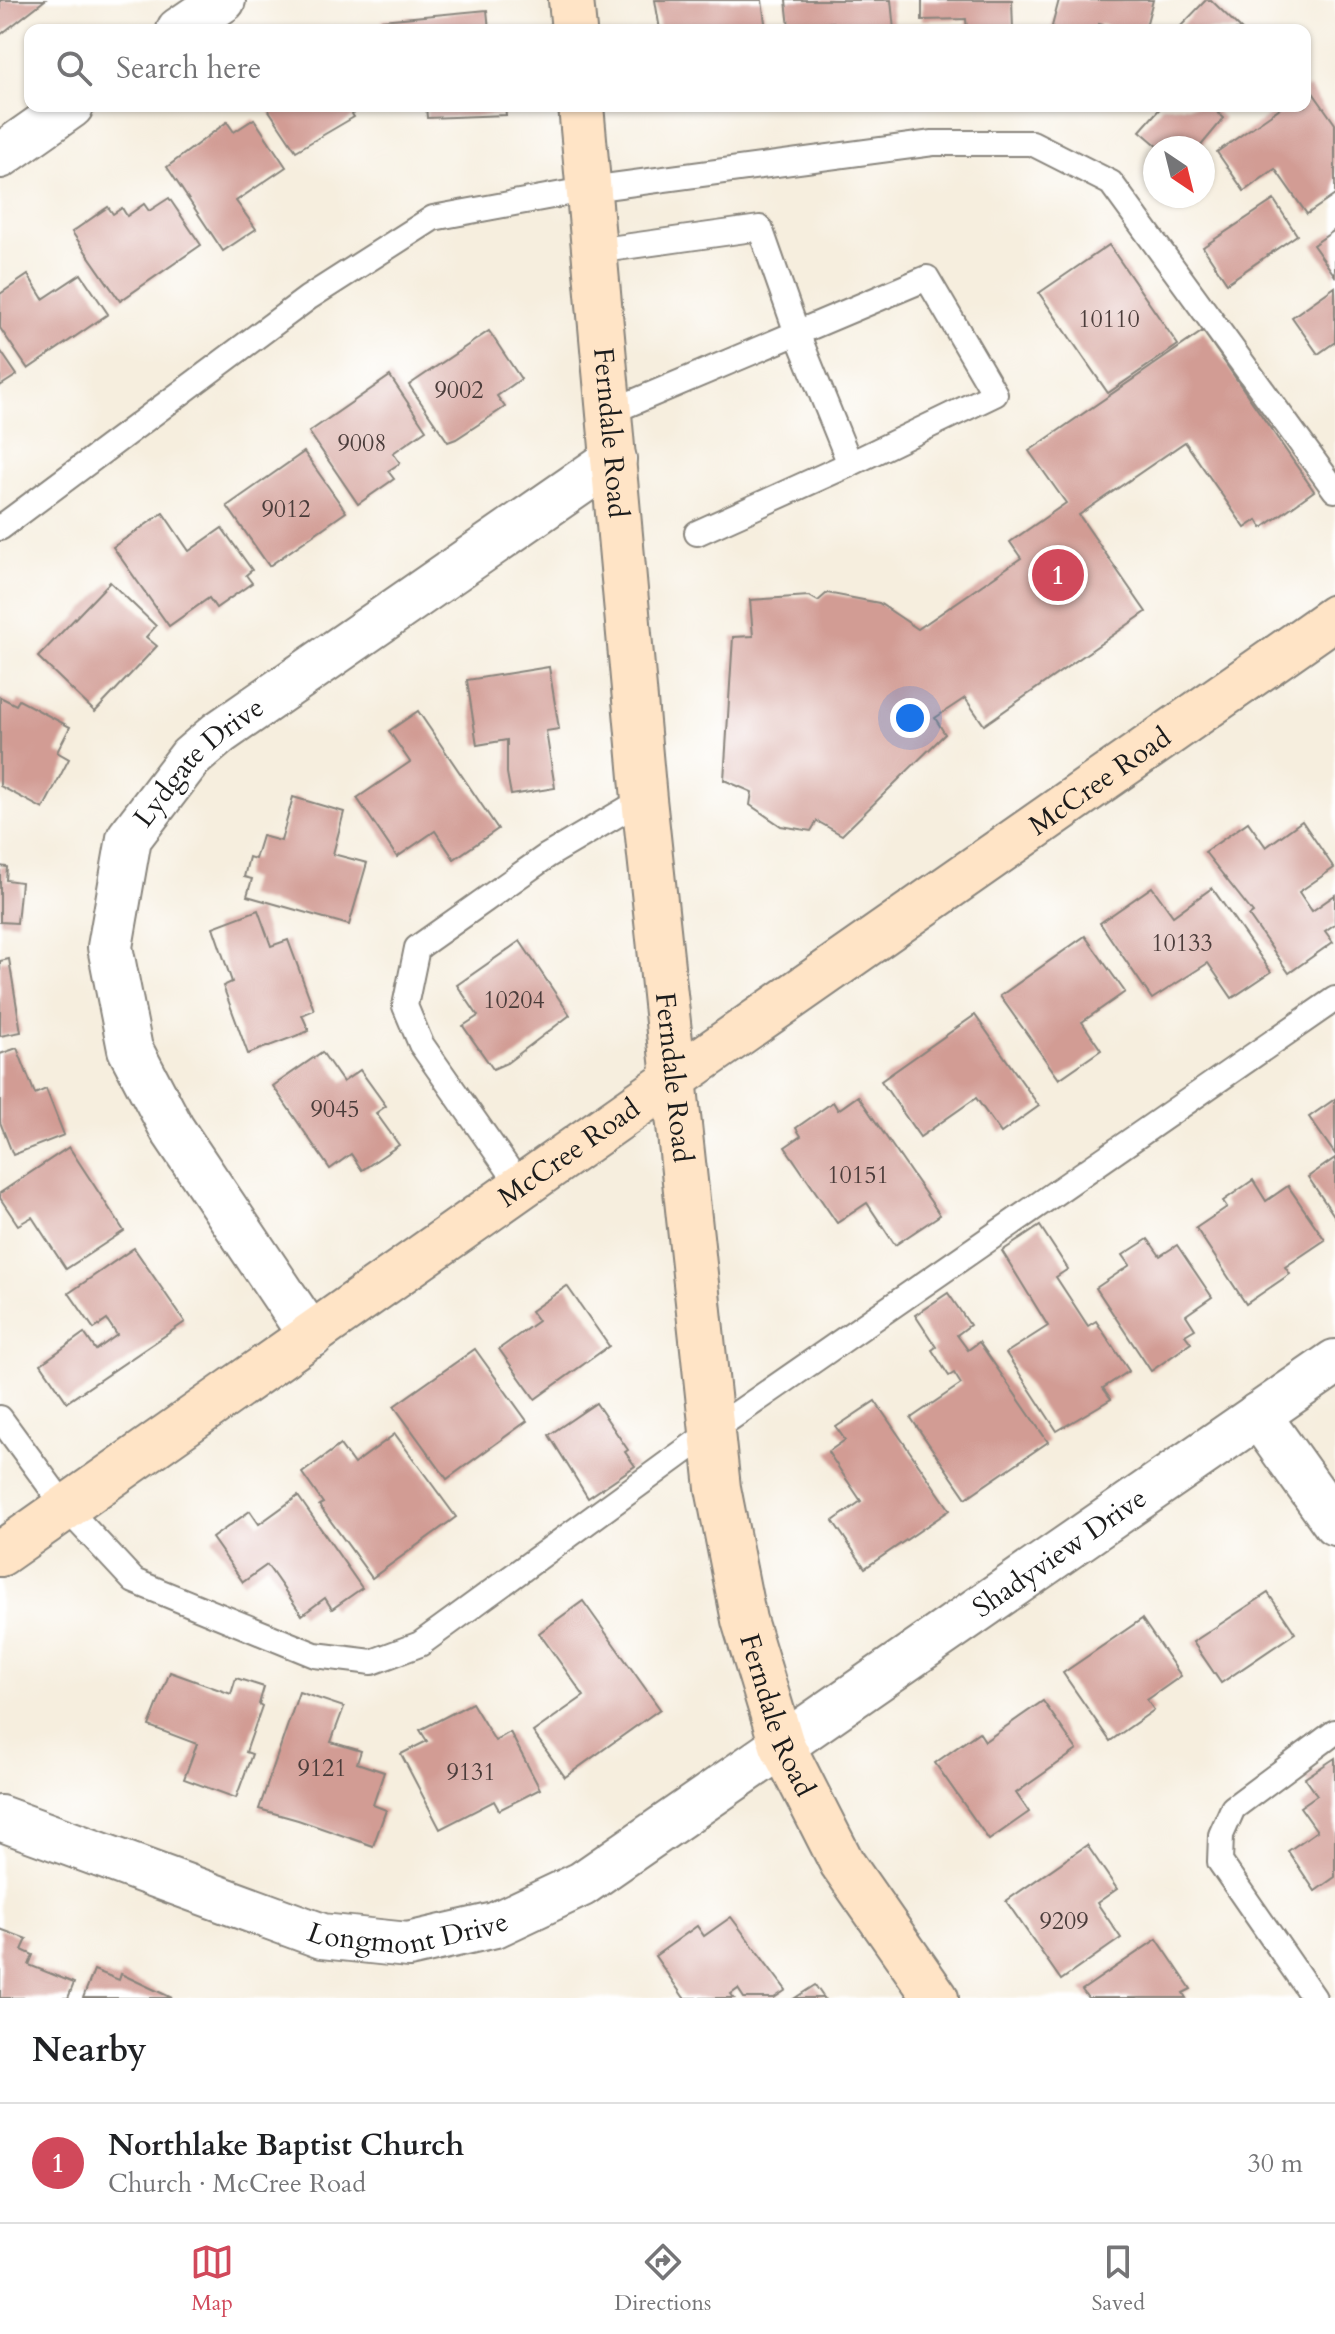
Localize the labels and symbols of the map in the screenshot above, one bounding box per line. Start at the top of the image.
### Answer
north arrow [1143,136,1215,208]
house number: 10110 [1078,303,1140,336]
street label: Ferndale Road [584,346,637,520]
house number: 9002 [434,374,484,407]
house number: 9008 [337,427,387,460]
house number: 9012 [261,493,311,526]
pin: 1 [1032,545,1084,605]
street label: Lydgate Drive [125,689,271,835]
your location [890,698,930,738]
street label: McCree Road [1021,718,1178,844]
house number: 10133 [1151,927,1213,960]
house number: 10204 [483,984,545,1017]
street label: Ferndale Road [646,991,702,1165]
street label: McCree Road [490,1090,648,1216]
house number: 9045 [310,1093,360,1126]
house number: 10151 [827,1159,889,1192]
street label: Shadyview Drive [965,1479,1154,1627]
street label: Ferndale Road [730,1629,824,1803]
house number: 9121 [297,1752,347,1785]
house number: 9131 [446,1756,496,1789]
street label: Longmont Drive [302,1902,515,1964]
house number: 9209 [1039,1905,1089,1938]

